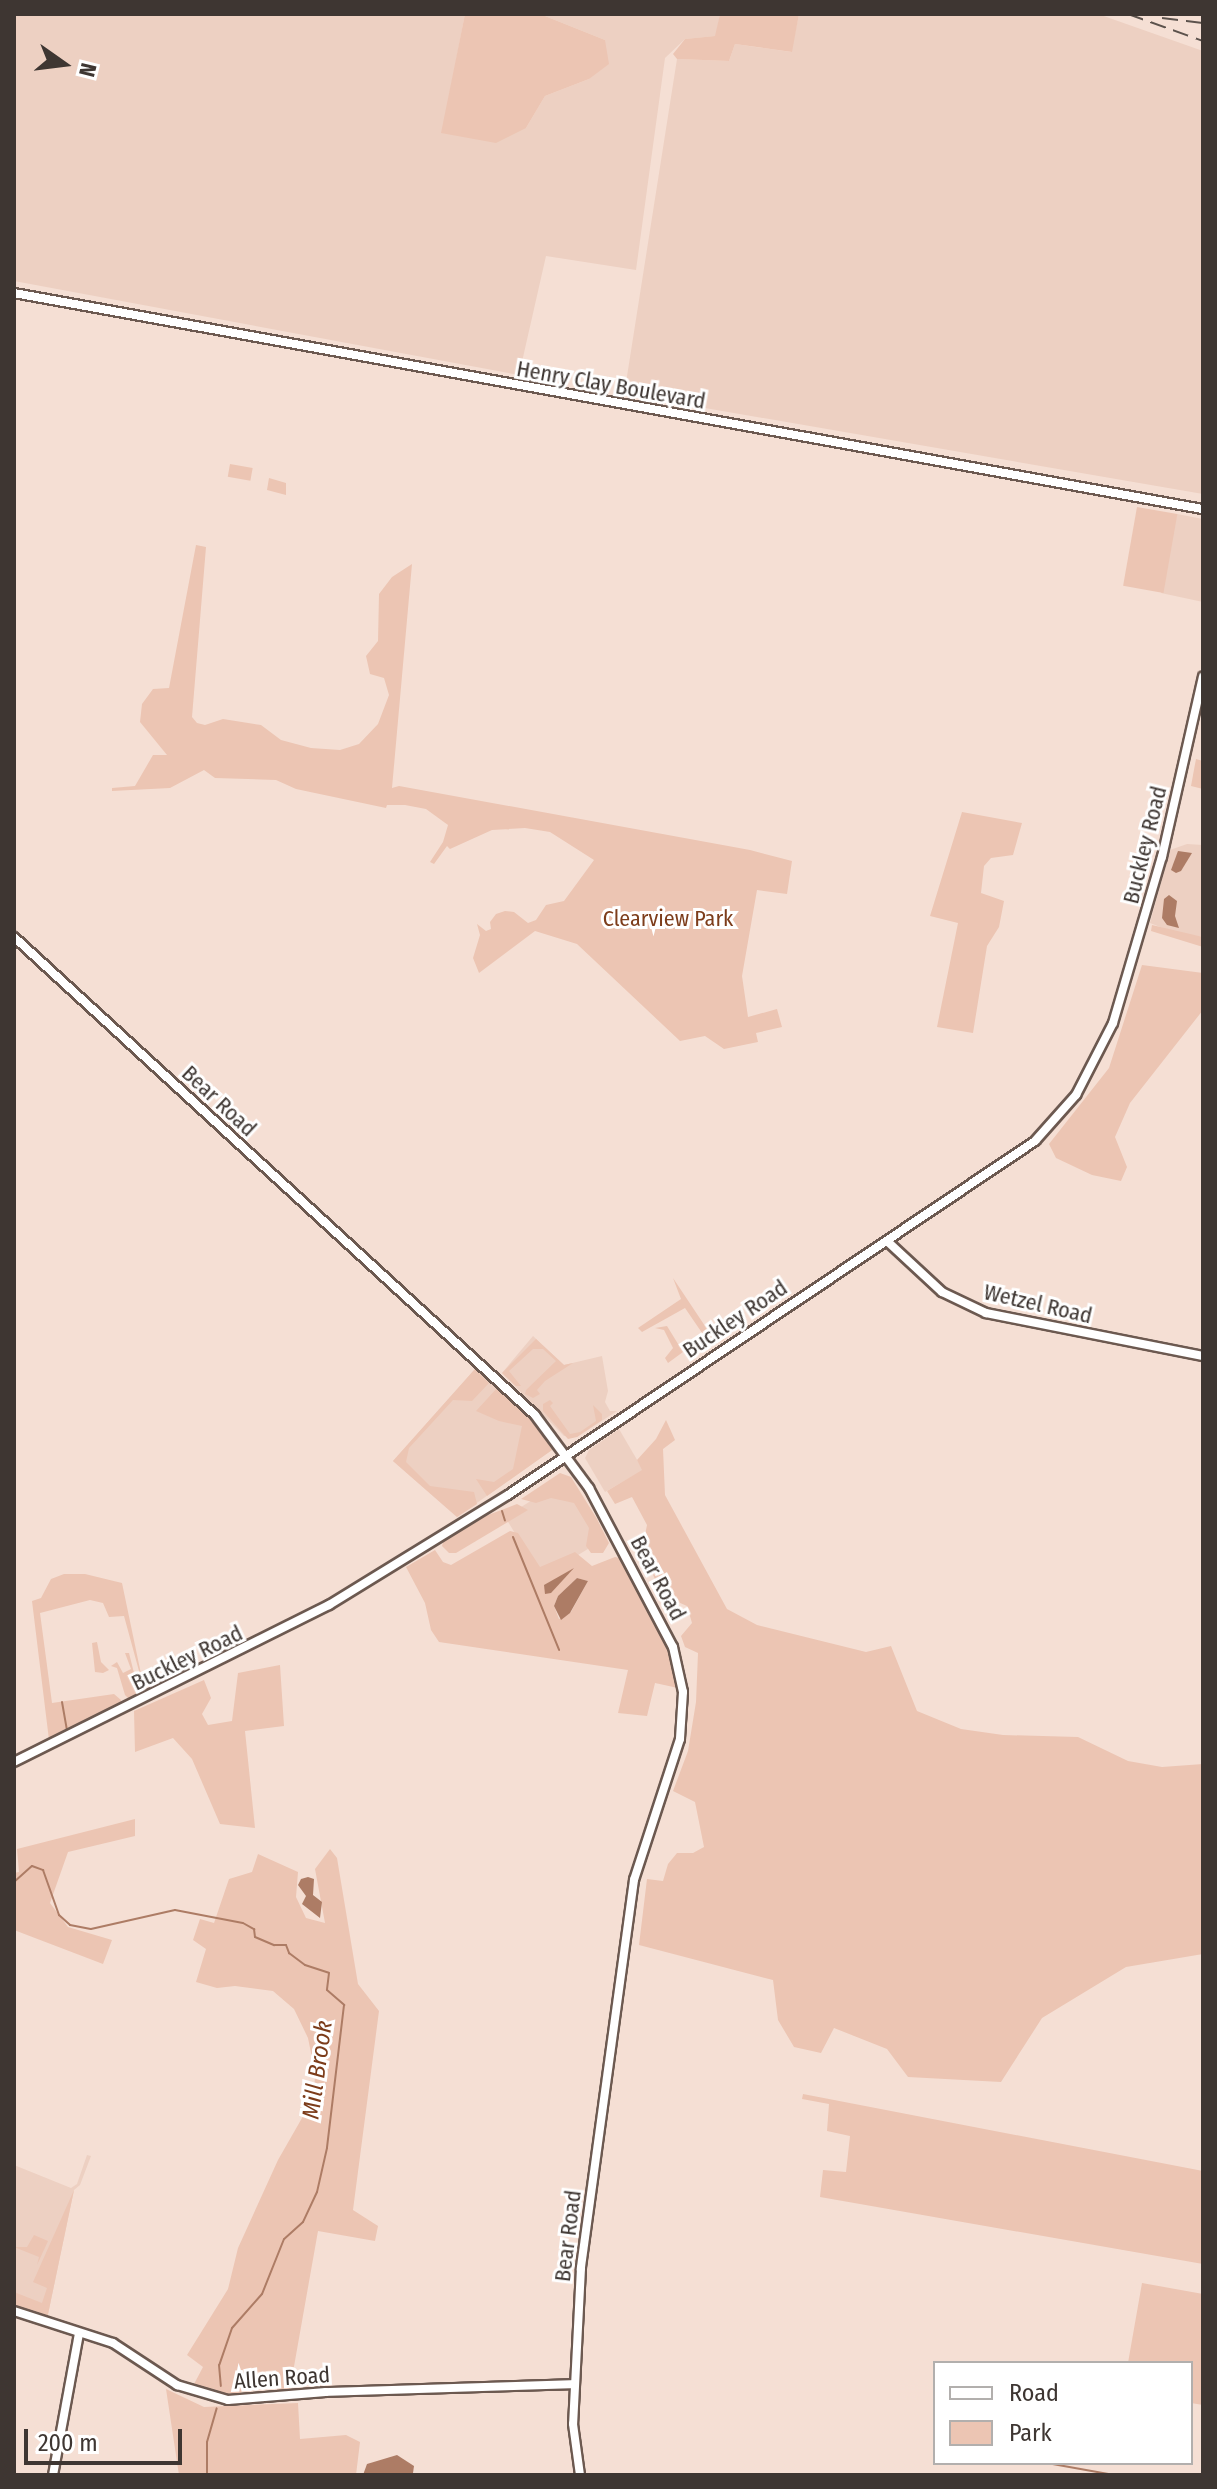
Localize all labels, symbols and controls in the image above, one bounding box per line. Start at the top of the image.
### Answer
north arrow [24,24,104,104]
text: N [73,60,102,80]
street label: Henry Clay Boulevard [515,355,707,415]
street label: Buckley Road [1118,783,1172,907]
park label: Clearview Park [603,906,733,932]
street label: Bear Road [176,1060,262,1142]
street label: Buckley Road [678,1274,792,1364]
street label: Wetzel Road [981,1279,1095,1329]
street label: Bear Road [625,1531,691,1625]
street label: Buckley Road [127,1620,247,1696]
water label: Mill Brook [297,2019,339,2121]
street label: Bear Road [549,2189,587,2283]
street label: Allen Road [233,2361,331,2395]
legend [933,2361,1193,2465]
text: Road [1009,2379,1059,2407]
scale bar [28,2413,186,2463]
text: Park [1009,2419,1052,2447]
text: 200 m [38,2429,98,2457]

